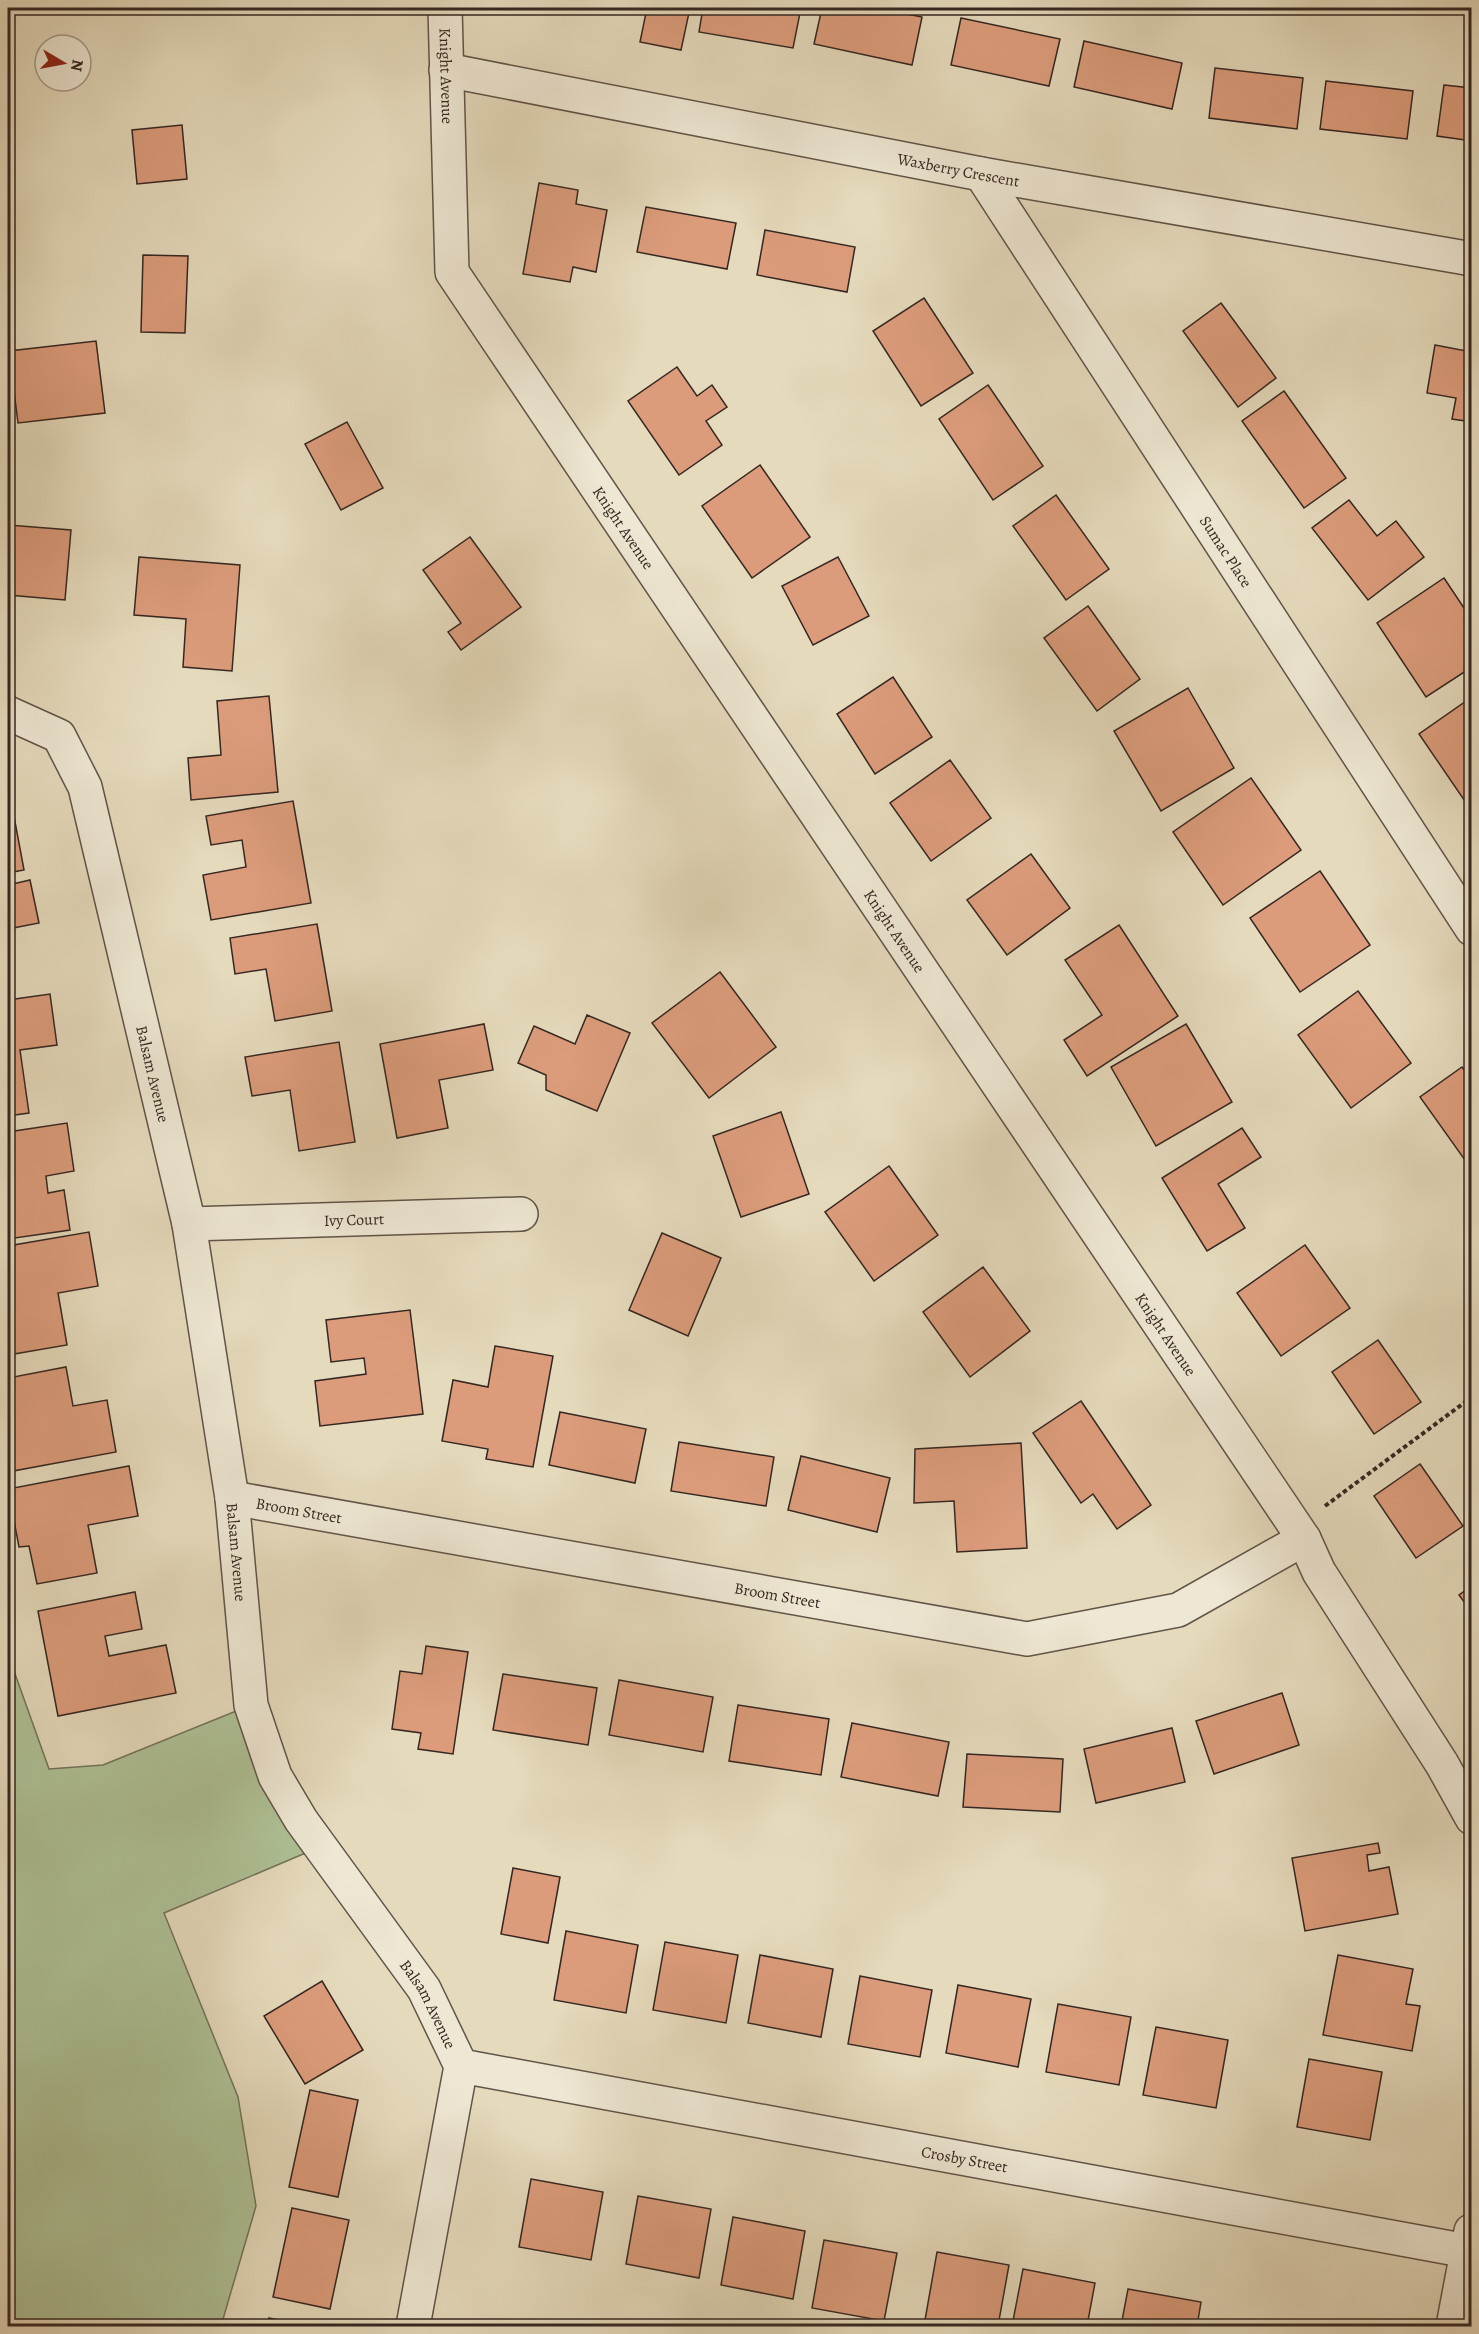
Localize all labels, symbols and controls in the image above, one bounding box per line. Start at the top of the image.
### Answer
street label: Knight Avenue [434,28,458,124]
north arrow [33,33,93,93]
text: N [65,58,89,73]
street label: Waxberry Crescent [894,148,1021,192]
street label: Knight Avenue [587,482,659,574]
street label: Sumac Place [1194,511,1257,592]
street label: Knight Avenue [858,885,930,977]
street label: Balsam Avenue [130,1023,174,1125]
street label: Ivy Court [323,1208,385,1232]
street label: Knight Avenue [1129,1289,1201,1381]
street label: Broom Street [254,1492,344,1529]
street label: Balsam Avenue [220,1502,251,1602]
street label: Broom Street [732,1577,822,1614]
street label: Balsam Avenue [394,1955,461,2053]
street label: Crosby Street [919,2141,1009,2178]

